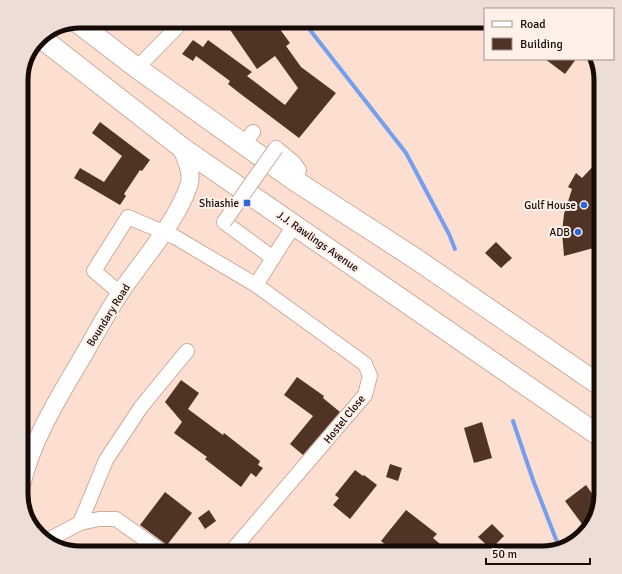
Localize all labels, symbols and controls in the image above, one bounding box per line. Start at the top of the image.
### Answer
legend [484,8,614,60]
text: Road [520,17,546,32]
text: Building [520,37,563,52]
place label: Shiashie [199,197,239,210]
marker: Shiashie [242,198,252,208]
place label: Gulf House [524,199,576,212]
marker: Gulf House [579,200,589,210]
street label: J.J. Rawlings Avenue [274,208,361,275]
place label: ADB [549,226,570,239]
marker: ADB [573,227,583,237]
street label: Boundary Road [84,281,133,349]
street label: Hostel Close [321,392,368,446]
scale bar [486,540,590,566]
text: 50 m [492,547,517,562]

